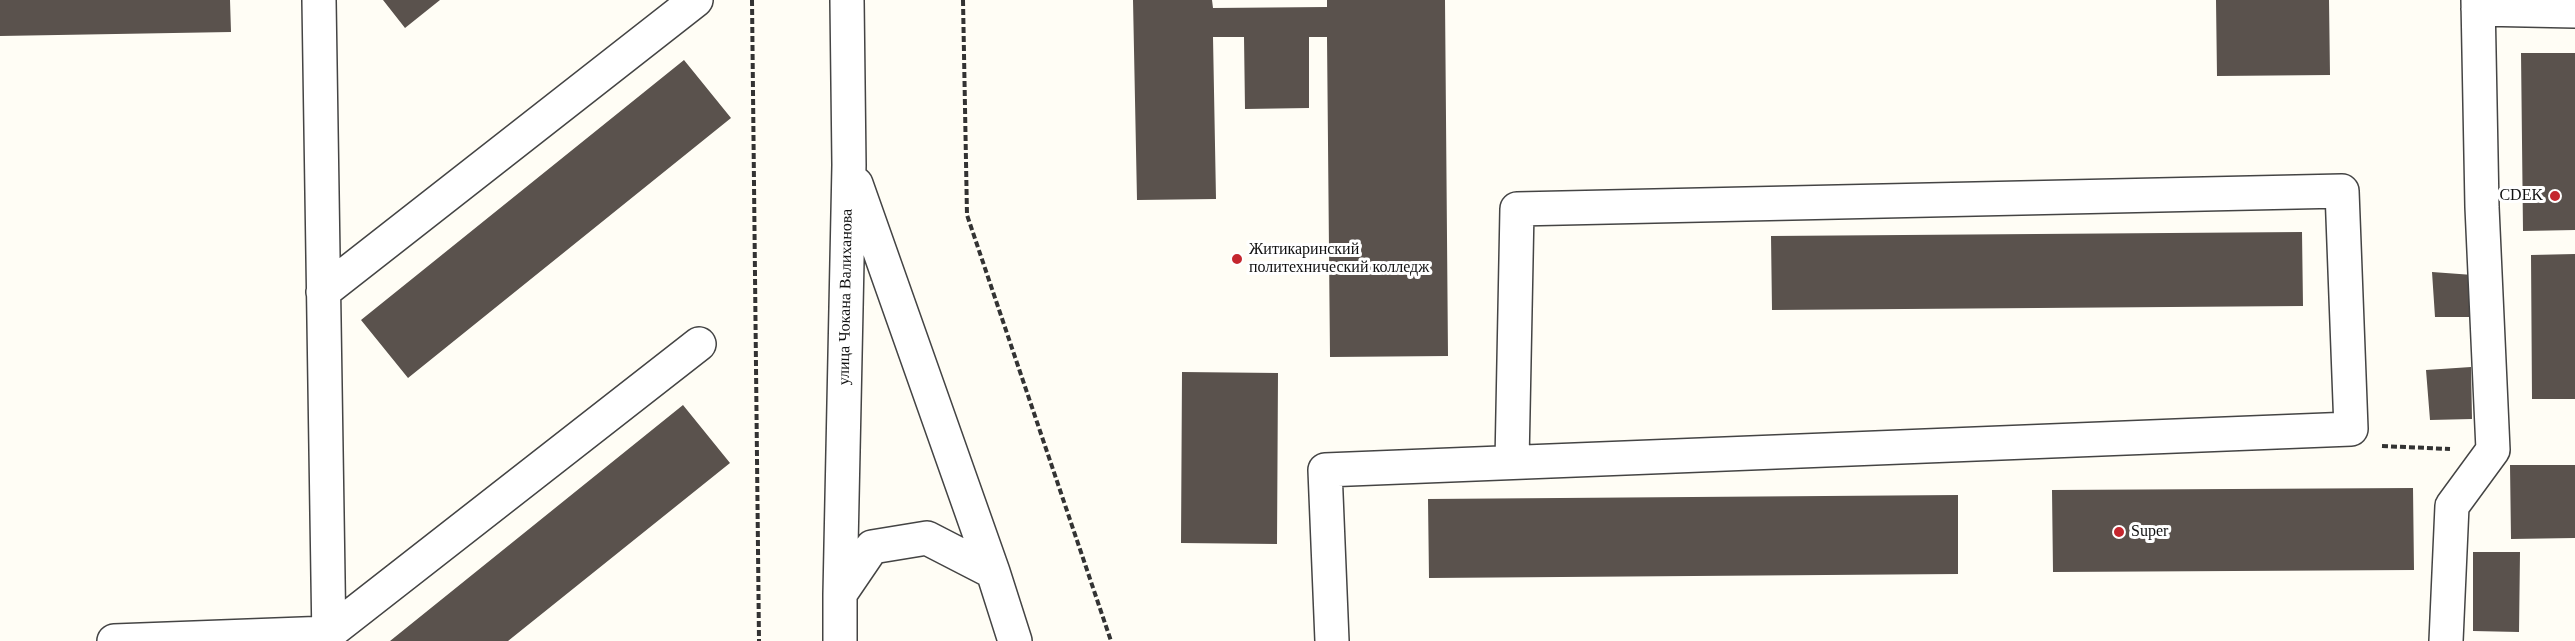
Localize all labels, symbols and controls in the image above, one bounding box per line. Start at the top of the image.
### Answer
place label: CDEK [2499,186,2543,206]
marker: CDEK [2548,189,2562,203]
street label: улица Чокана Валиханова [835,209,857,385]
place label: Житикаринский политехнический колледж [1249,240,1429,278]
marker: Житикаринский политехнический колледж [1230,252,1244,266]
place label: Super [2131,522,2168,542]
marker: Super [2112,525,2126,539]

